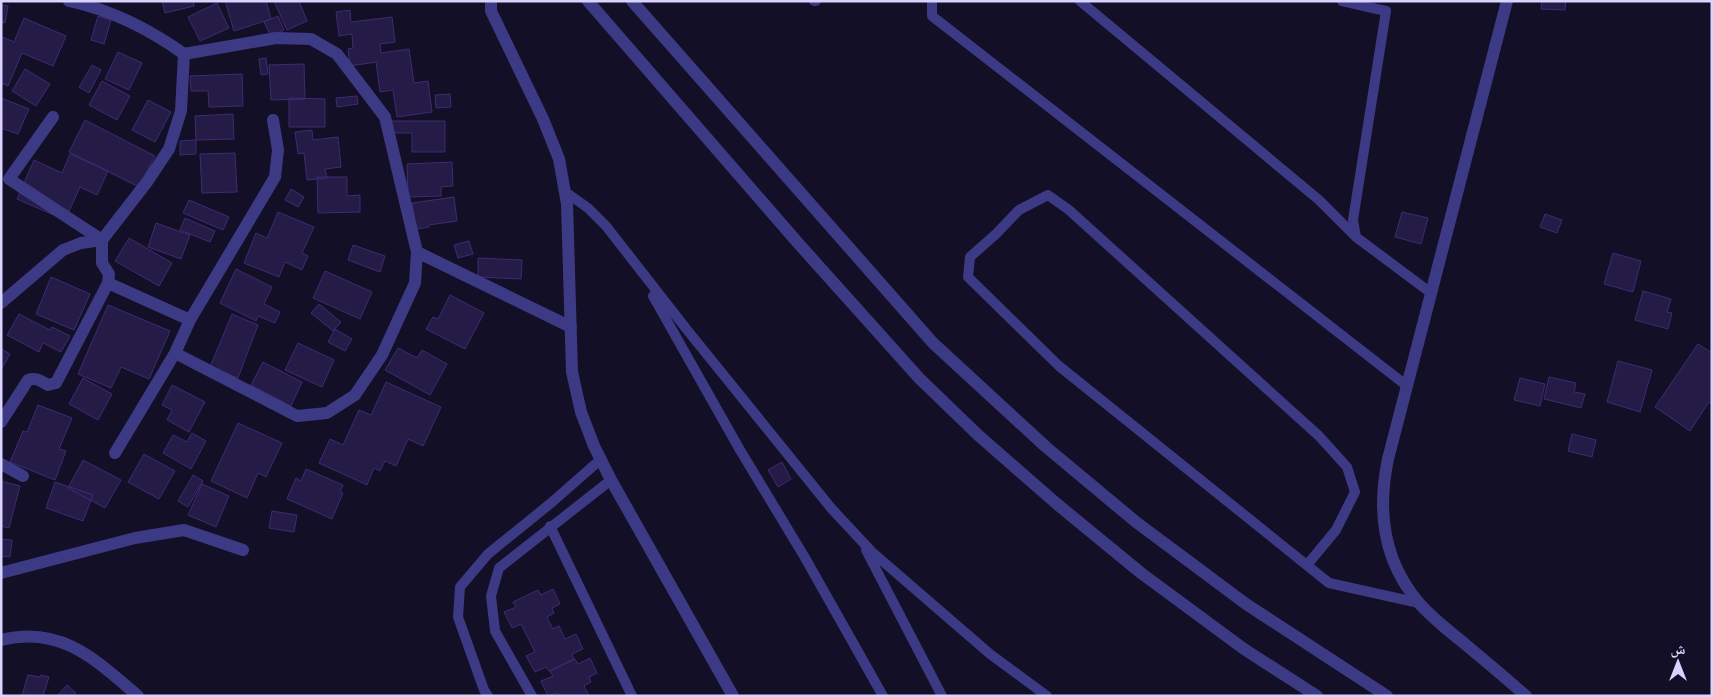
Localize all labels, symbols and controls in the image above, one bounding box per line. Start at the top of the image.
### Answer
north arrow [1653,637,1703,687]
text: ش [1671,641,1686,658]

